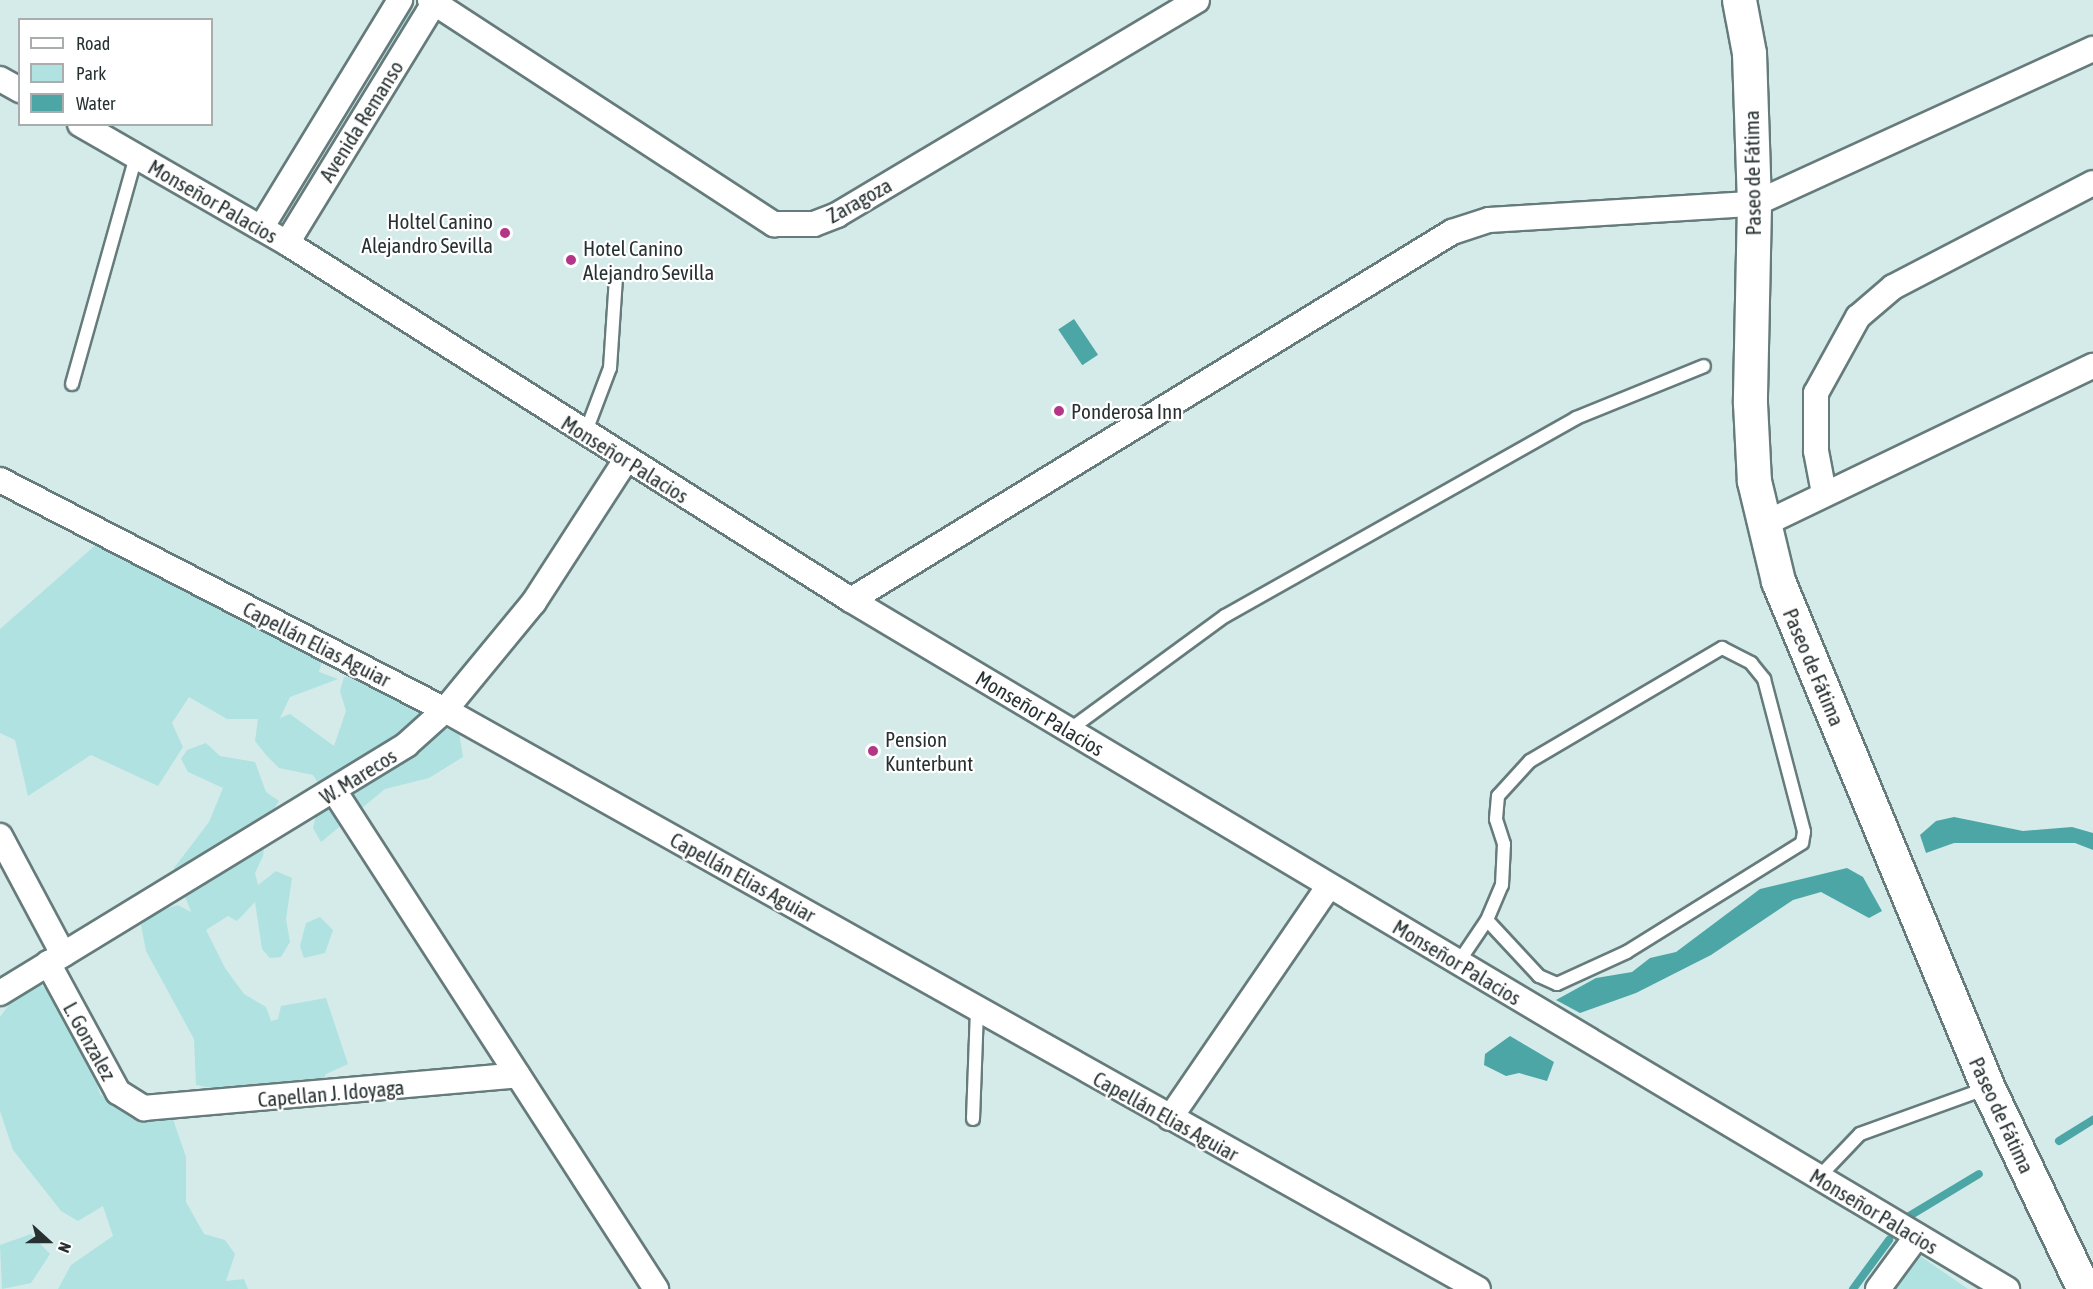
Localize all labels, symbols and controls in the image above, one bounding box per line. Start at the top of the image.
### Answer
legend [18,18,213,126]
text: Road [76,33,110,54]
street label: Avenida Remanso [314,56,408,186]
text: Park [76,63,106,84]
text: Water [76,93,115,114]
street label: Paseo de Fátima [1738,110,1766,236]
street label: Monseñor Palacios [144,154,282,248]
street label: Zaragoza [822,172,896,228]
place label: Holtel Canino Alejandro Sevilla [362,208,493,258]
marker: Holtel Canino Alejandro Sevilla [498,226,512,240]
place label: Hotel Canino Alejandro Sevilla [583,235,714,285]
marker: Hotel Canino Alejandro Sevilla [564,253,578,267]
place label: Ponderosa Inn [1071,398,1182,424]
marker: Ponderosa Inn [1052,404,1066,418]
street label: Monseñor Palacios [557,410,693,508]
street label: Capellán Elias Aguiar [239,596,395,692]
street label: Paseo de Fátima [1778,604,1850,730]
street label: Monseñor Palacios [971,665,1109,761]
place label: Pension Kunterbunt [885,726,973,776]
street label: W. Marecos [315,743,401,809]
marker: Pension Kunterbunt [866,744,880,758]
street label: Capellán Elias Aguiar [666,827,820,927]
street label: Monseñor Palacios [1388,914,1526,1010]
street label: L. Gonzalez [58,997,122,1085]
street label: Paseo de Fátima [1964,1053,2040,1177]
street label: Capellán Elias Aguiar [1089,1066,1243,1166]
street label: Capellan J. Idoyaga [257,1074,405,1112]
street label: Monseñor Palacios [1805,1163,1943,1259]
north arrow [18,1211,78,1271]
text: N [55,1240,75,1255]

